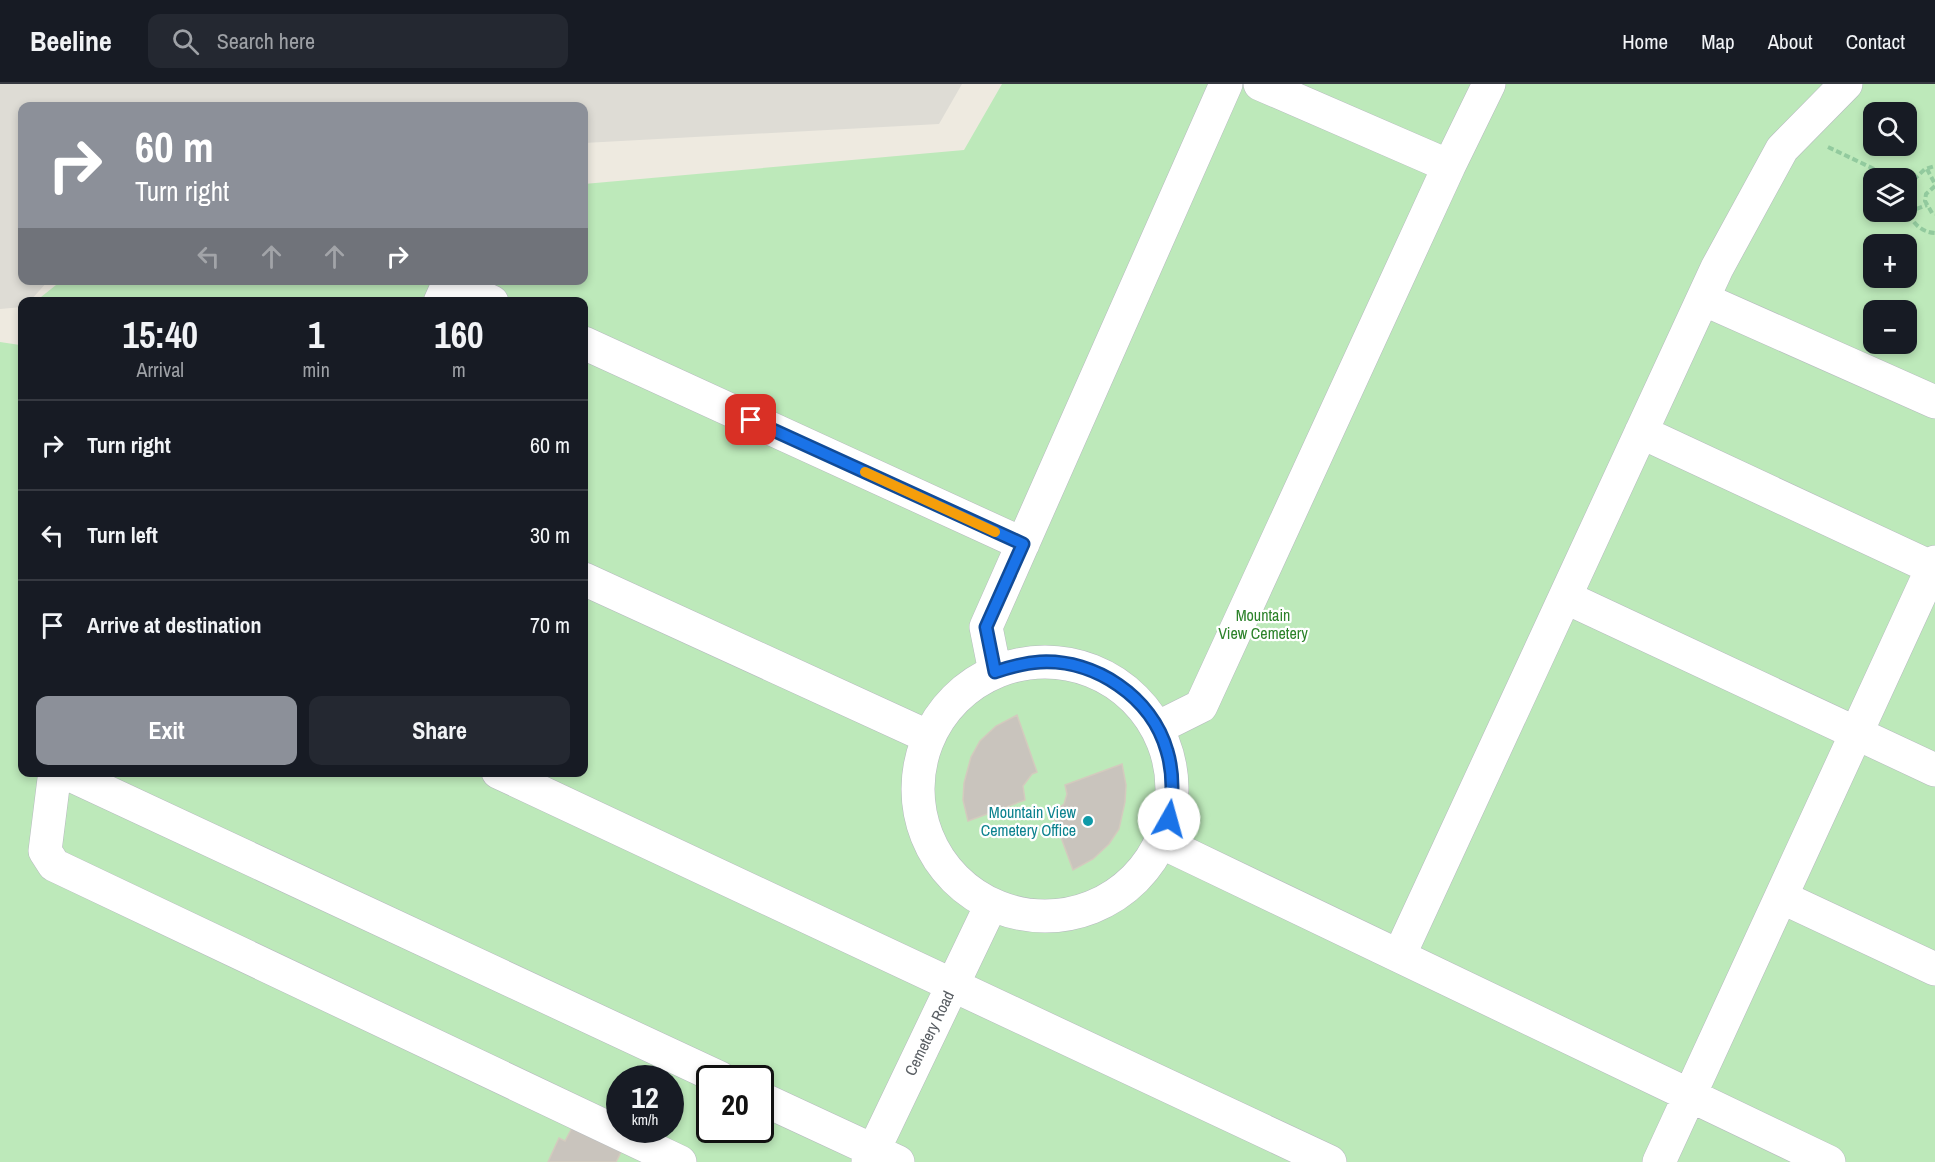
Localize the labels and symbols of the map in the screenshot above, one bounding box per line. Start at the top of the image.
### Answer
pin [725,394,776,445]
park label: Mountain View Cemetery [1218,604,1308,644]
position arrow [1137,787,1201,851]
place label: Mountain View Cemetery Office [981,801,1077,841]
marker: Mountain View Cemetery Office [1081,814,1095,828]
street label: Cemetery Road [899,987,959,1079]
speed limit sign: 20 [696,1065,774,1143]

